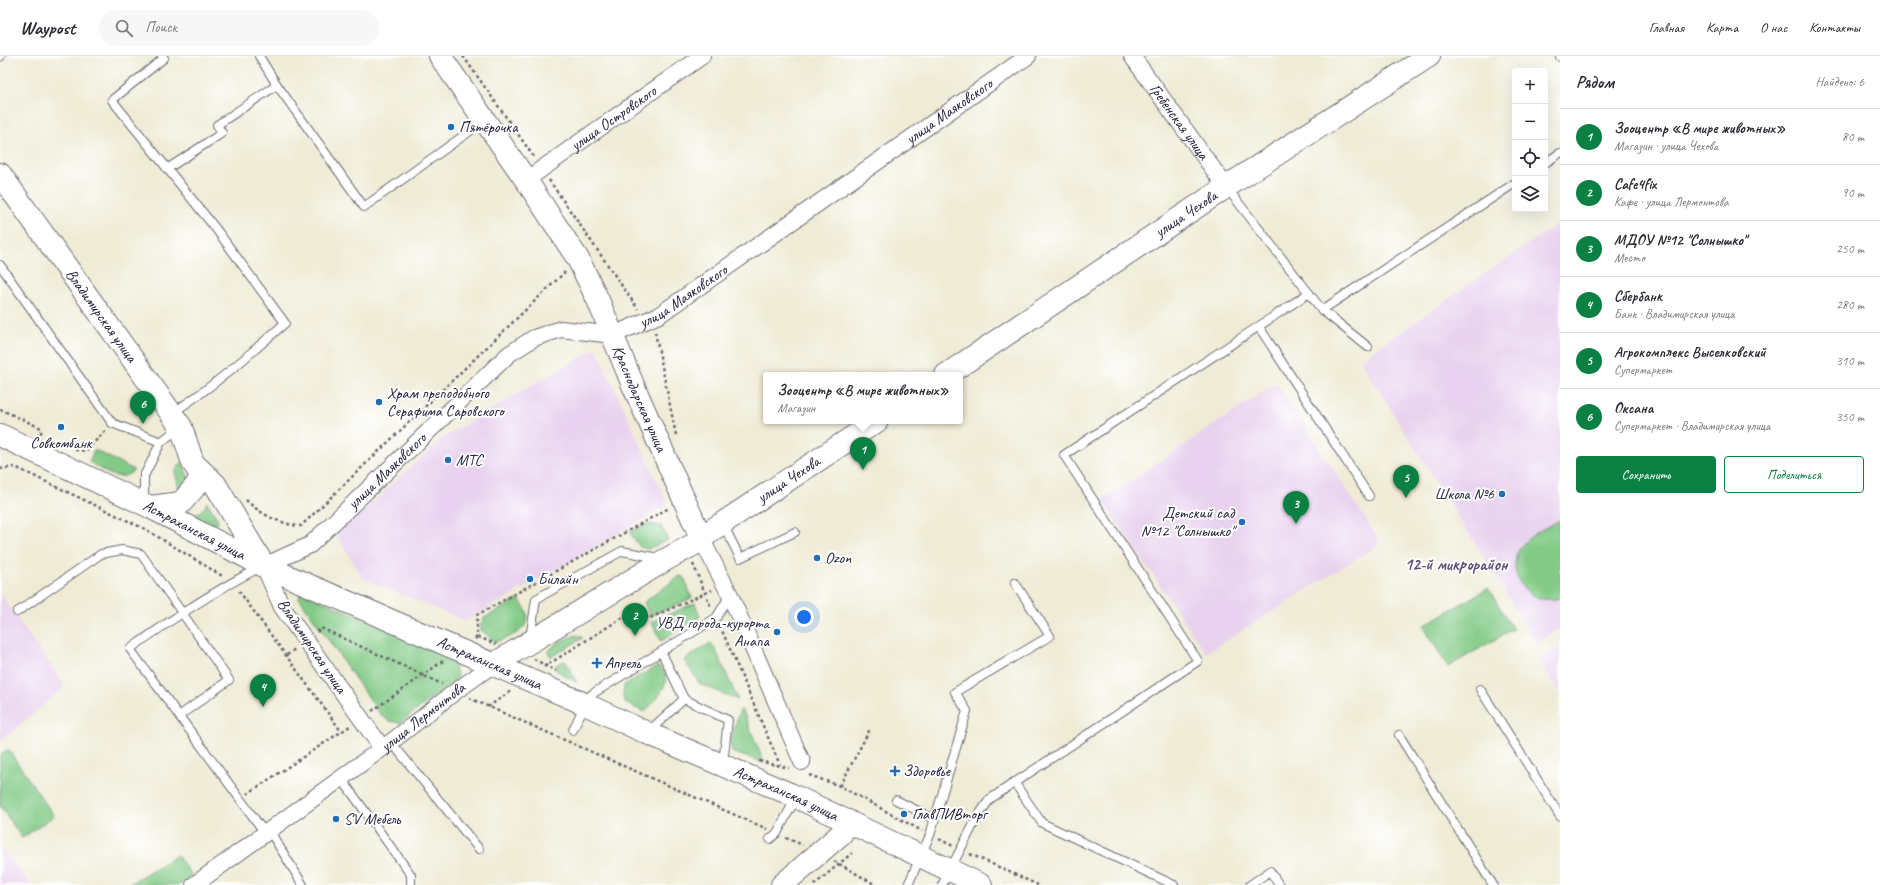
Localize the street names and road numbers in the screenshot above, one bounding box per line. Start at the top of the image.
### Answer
street label: улица Маяковского [901,73,998,149]
street label: Гребенская улица [1145,80,1214,165]
street label: улица Островского [566,81,661,156]
street label: улица Чехова [1150,185,1222,242]
street label: улица Маяковского [635,259,733,333]
street label: Владимирская улица [61,265,142,367]
street label: Краснодарская улица [608,342,672,456]
street label: улица Маяковского [343,427,432,514]
street label: улица Чехова [753,451,825,508]
street label: Астраханская улица [140,495,249,565]
street label: Владимирская улица [273,595,352,698]
street label: Астраханская улица [434,631,546,695]
street label: улица Лермонтова [376,677,470,757]
street label: Астраханская улица [731,761,842,826]

